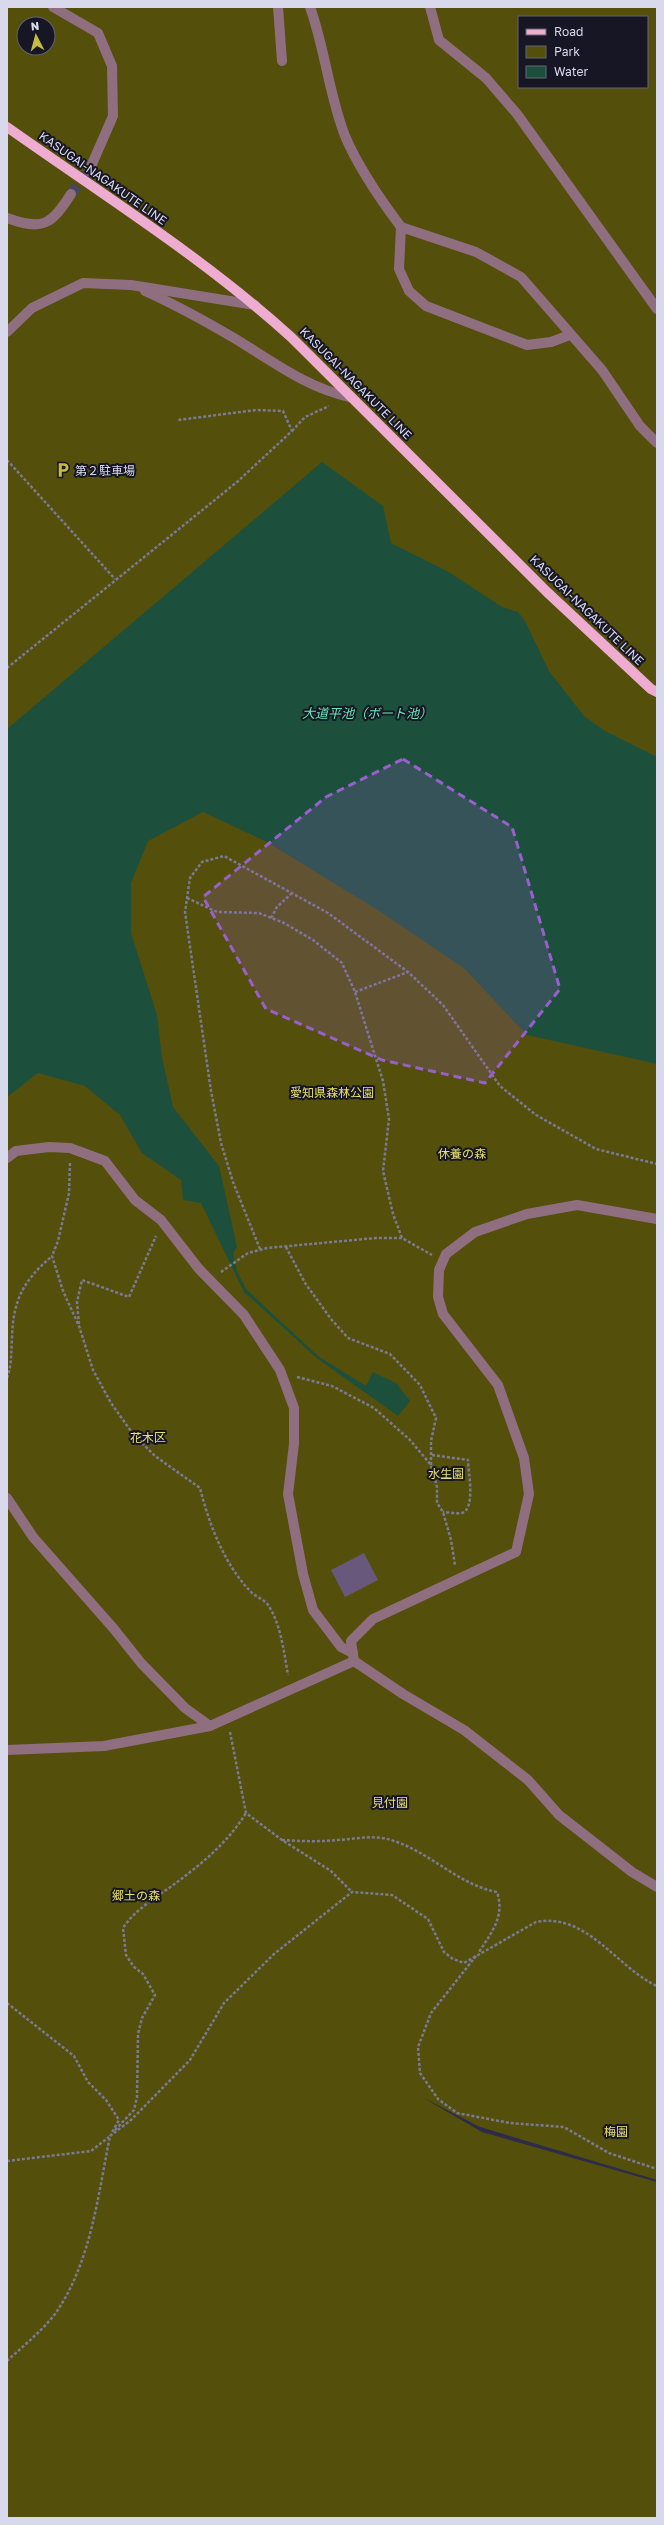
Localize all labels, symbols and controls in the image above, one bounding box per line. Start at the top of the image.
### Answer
north arrow [16,16,56,56]
legend [518,16,648,88]
text: N [30,19,40,32]
text: Road [554,24,583,39]
text: Park [554,44,580,59]
text: Water [554,64,588,79]
street label: KASUGAI-NAGAKUTE LINE [36,128,170,228]
street label: KASUGAI-NAGAKUTE LINE [297,324,415,442]
parking icon: 第２駐車場 [54,461,72,479]
place label: 第２駐車場 [75,463,135,478]
street label: KASUGAI-NAGAKUTE LINE [527,552,647,668]
water label: 大道平池（ボート池） [302,705,432,721]
park label: 愛知県森林公園 [290,1085,374,1100]
park label: 休養の森 [438,1146,486,1161]
park label: 花木区 [130,1430,166,1445]
park label: 水生園 [428,1466,464,1481]
park label: 見付園 [372,1795,408,1810]
park label: 郷土の森 [112,1888,160,1903]
park label: 梅園 [604,2124,628,2139]

